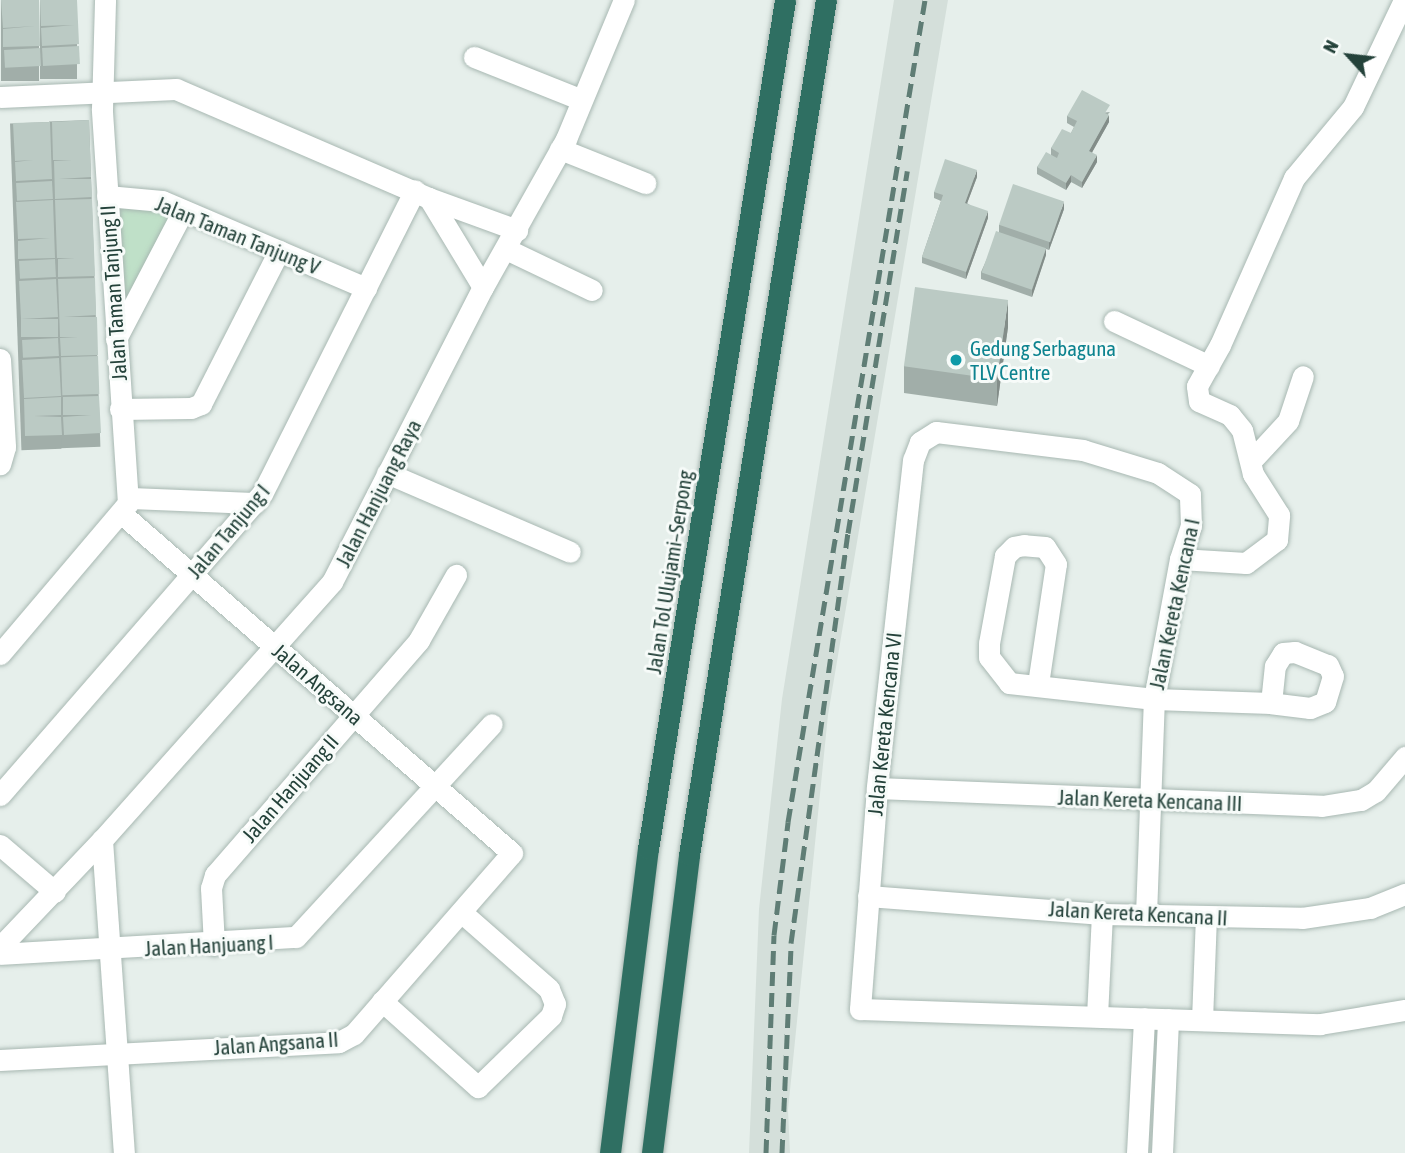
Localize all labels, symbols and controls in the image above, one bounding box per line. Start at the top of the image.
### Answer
north arrow [1314,21,1384,91]
text: N [1318,36,1343,56]
street label: Jalan Taman Tanjung V [152,190,324,280]
street label: Jalan Taman Tanjung II [94,204,132,382]
place label: Gedung Serbaguna TLV Centre [970,335,1116,385]
marker: Gedung Serbaguna TLV Centre [948,352,964,368]
street label: Jalan Hanjuang Raya [330,415,426,571]
street label: Jalan Tol Ulujami–Serpong [640,468,698,676]
street label: Jalan Tanjung I [181,479,275,583]
street label: Jalan Kereta Kencana I [1144,516,1204,692]
street label: Jalan Kereta Kencana VI [862,631,906,817]
street label: Jalan Angsana [268,638,368,730]
street label: Jalan Hanjuang II [236,729,344,847]
street label: Jalan Kereta Kencana III [1057,784,1243,816]
street label: Jalan Kereta Kencana II [1048,896,1228,930]
street label: Jalan Hanjuang I [144,929,274,961]
street label: Jalan Angsana II [213,1026,339,1060]

